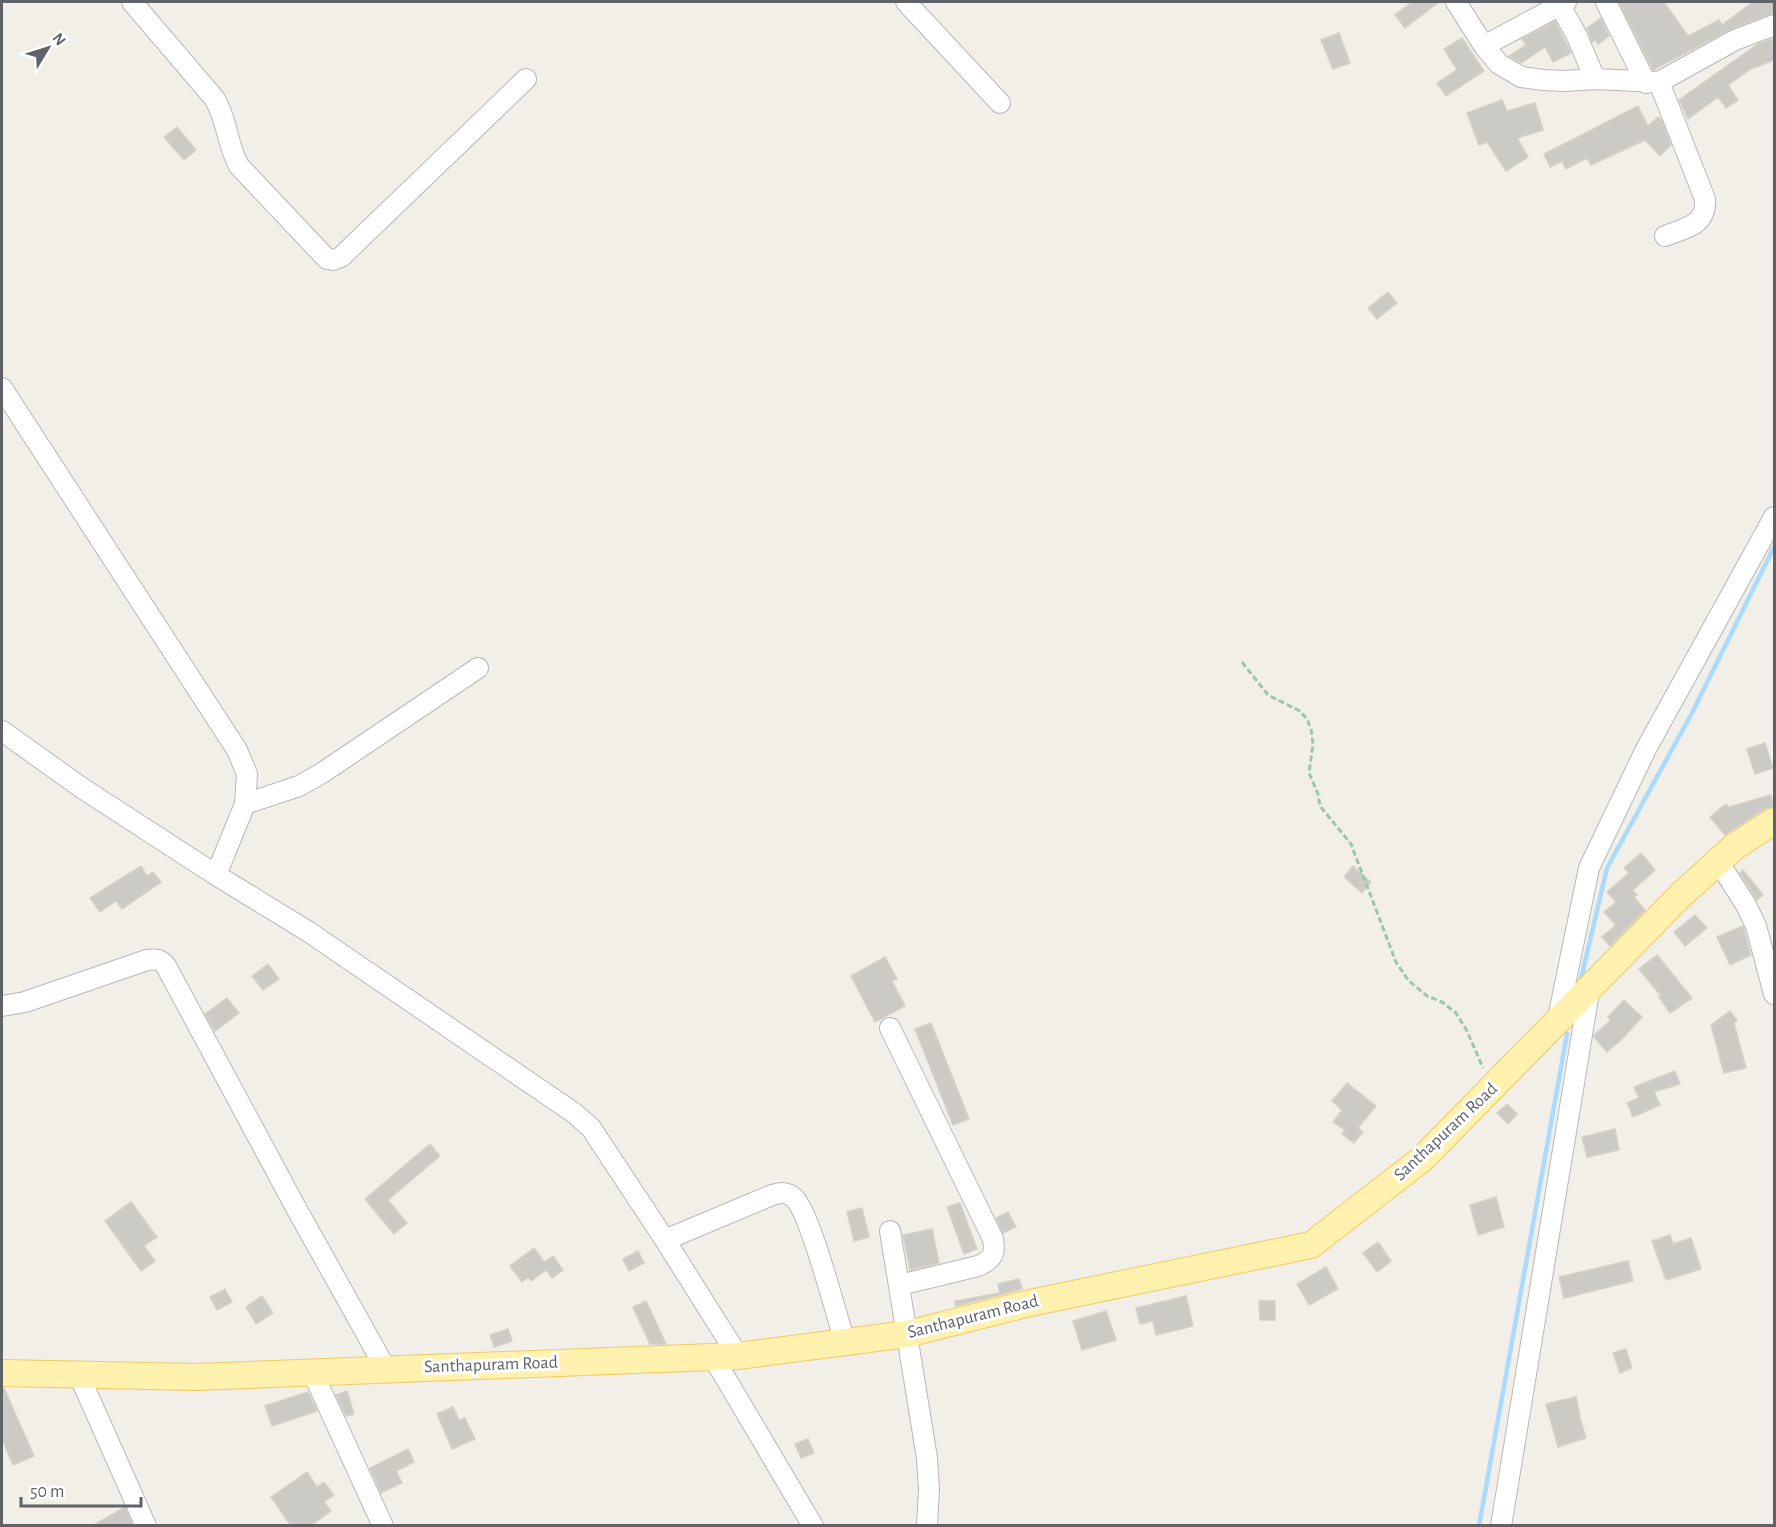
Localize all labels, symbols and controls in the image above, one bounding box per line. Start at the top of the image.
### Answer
north arrow [18,18,78,78]
text: N [49,30,69,49]
street label: Santhapuram Road [1391,1080,1501,1184]
street label: Santhapuram Road [906,1292,1040,1342]
street label: Santhapuram Road [424,1354,558,1376]
scale bar [21,1470,141,1508]
text: 50 m [30,1483,64,1501]

